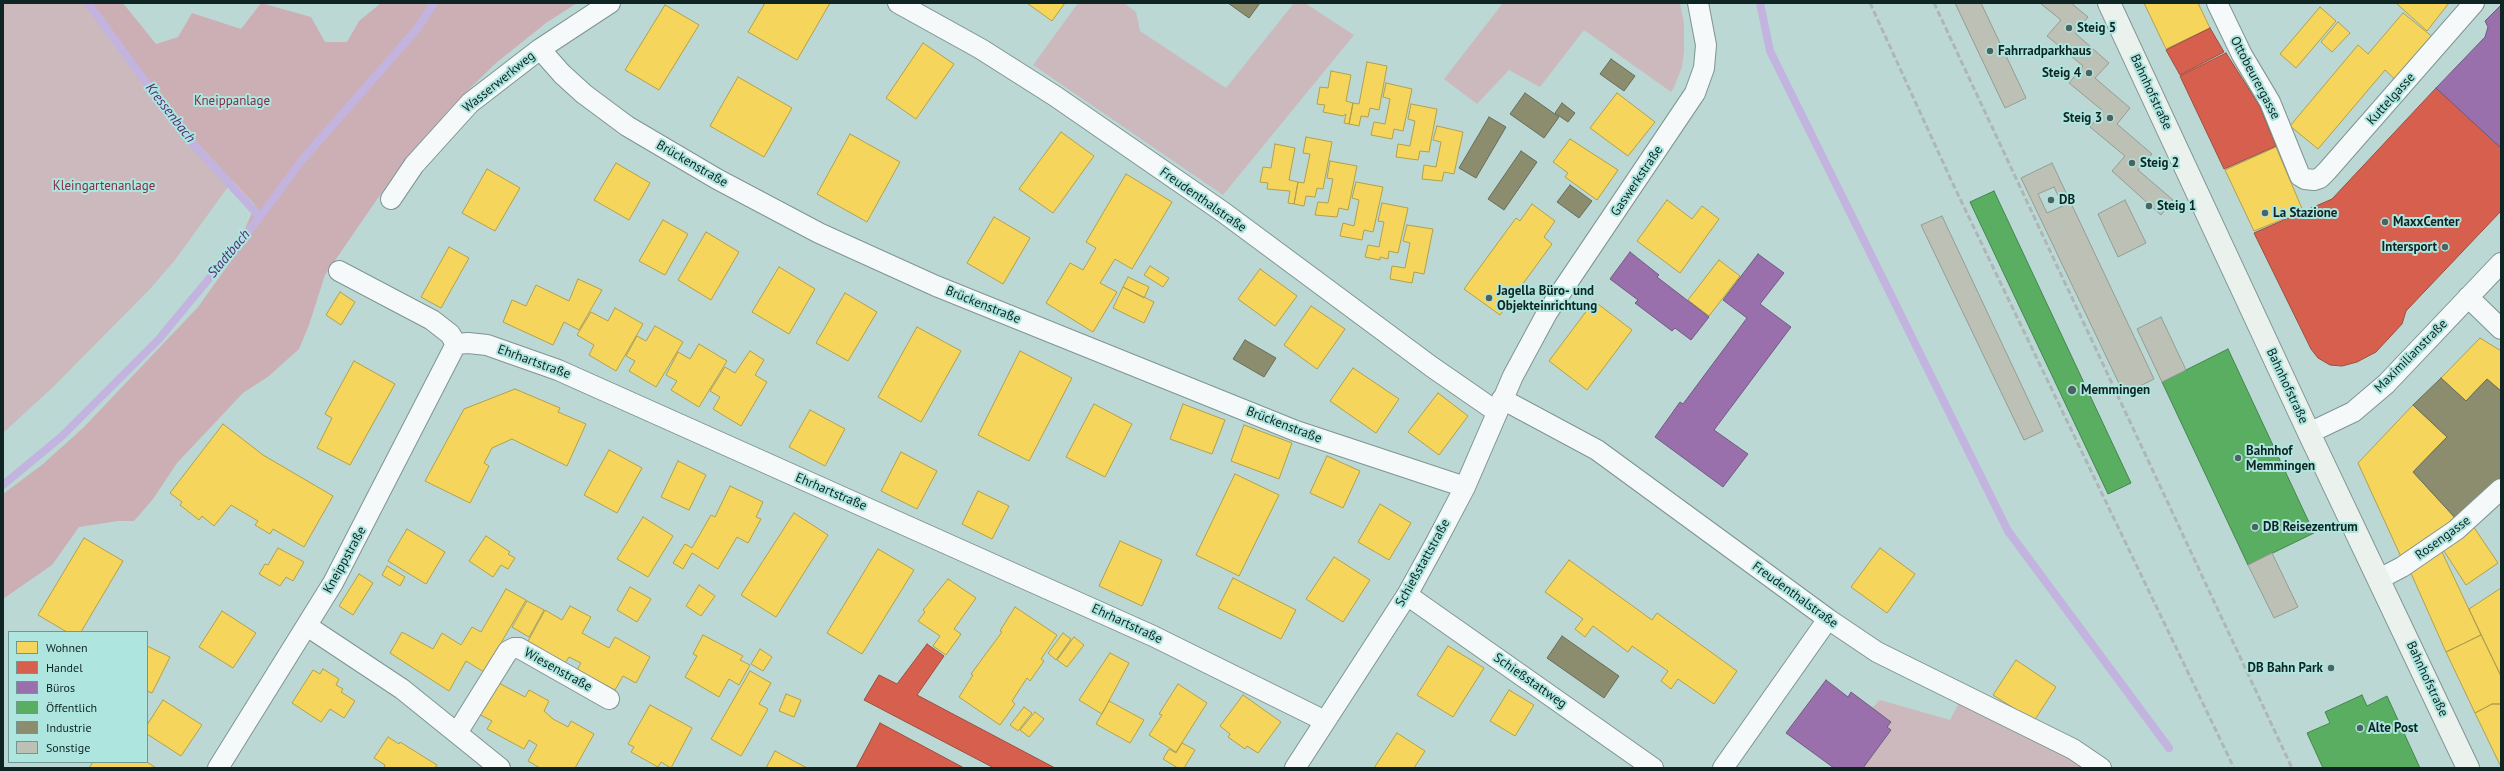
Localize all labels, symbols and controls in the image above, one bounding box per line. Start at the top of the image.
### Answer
place label: Steig 5 [2077,20,2116,36]
marker: Steig 5 [2064,23,2074,33]
street label: Ottobeurergasse [2227,34,2283,122]
place label: Fahrradparkhaus [1998,43,2091,59]
marker: Fahrradparkhaus [1985,46,1995,56]
street label: Wasserwerkweg [460,48,538,116]
street label: Bahnhofstraße [2127,52,2175,132]
place label: Steig 4 [2042,65,2081,81]
marker: Steig 4 [2084,68,2094,78]
street label: Kuttelgasse [2364,70,2418,128]
water label: Kressenbach [141,80,199,146]
park label: Kneippanlage [194,93,270,109]
place label: Steig 3 [2063,110,2102,126]
marker: Steig 3 [2105,113,2115,123]
street label: Brückenstraße [654,137,730,191]
street label: Gaswerkstraße [1608,143,1666,219]
place label: Steig 2 [2140,155,2179,171]
marker: Steig 2 [2127,158,2137,168]
street label: Freudenthalstraße [1157,164,1249,236]
park label: Kleingartenanlage [53,178,155,194]
place label: DB [2059,192,2075,208]
marker: DB [2046,195,2056,205]
place label: Steig 1 [2157,198,2196,214]
marker: Steig 1 [2144,201,2154,211]
place label: La Stazione [2273,205,2337,221]
marker: La Stazione [2260,208,2270,218]
place label: MaxxCenter [2393,214,2460,230]
marker: MaxxCenter [2380,217,2390,227]
water label: Stadtbach [204,227,254,281]
place label: Intersport [2382,239,2437,255]
marker: Intersport [2440,242,2450,252]
street label: Brückenstraße [943,283,1023,327]
place label: Jagella Büro- und Objekteinrichtung [1497,283,1597,314]
marker: Jagella Büro- und Objekteinrichtung [1484,293,1494,303]
street label: Maximilianstraße [2371,316,2451,396]
street label: Ehrhartstraße [495,342,573,382]
street label: Bahnhofstraße [2263,346,2311,426]
place label: Memmingen [2081,382,2150,398]
marker: Memmingen [2066,384,2078,396]
street label: Brückenstraße [1244,403,1324,447]
place label: Bahnhof Memmingen [2246,443,2315,474]
marker: Bahnhof Memmingen [2233,453,2243,463]
street label: Ehrhartstraße [793,470,869,514]
street label: Rosengasse [2412,513,2474,563]
street label: Schießstattstraße [1392,516,1454,610]
place label: DB Reisezentrum [2263,519,2358,535]
marker: DB Reisezentrum [2250,522,2260,532]
street label: Kneippstraße [320,524,370,596]
street label: Freudenthalstraße [1749,559,1841,631]
street label: Ehrhartstraße [1089,601,1165,647]
legend [8,631,148,763]
street label: Bahnhofstraße [2403,639,2451,719]
text: Wohnen [46,640,88,655]
street label: Wiesenstraße [521,645,595,695]
street label: Schießstattweg [1490,650,1570,712]
text: Handel [46,660,83,675]
place label: DB Bahn Park [2248,660,2323,676]
marker: DB Bahn Park [2326,663,2336,673]
text: Büros [46,680,75,695]
text: Öffentlich [46,700,97,715]
text: Industrie [46,720,92,735]
place label: Alte Post [2368,720,2418,736]
marker: Alte Post [2355,723,2365,733]
text: Sonstige [46,740,90,755]

